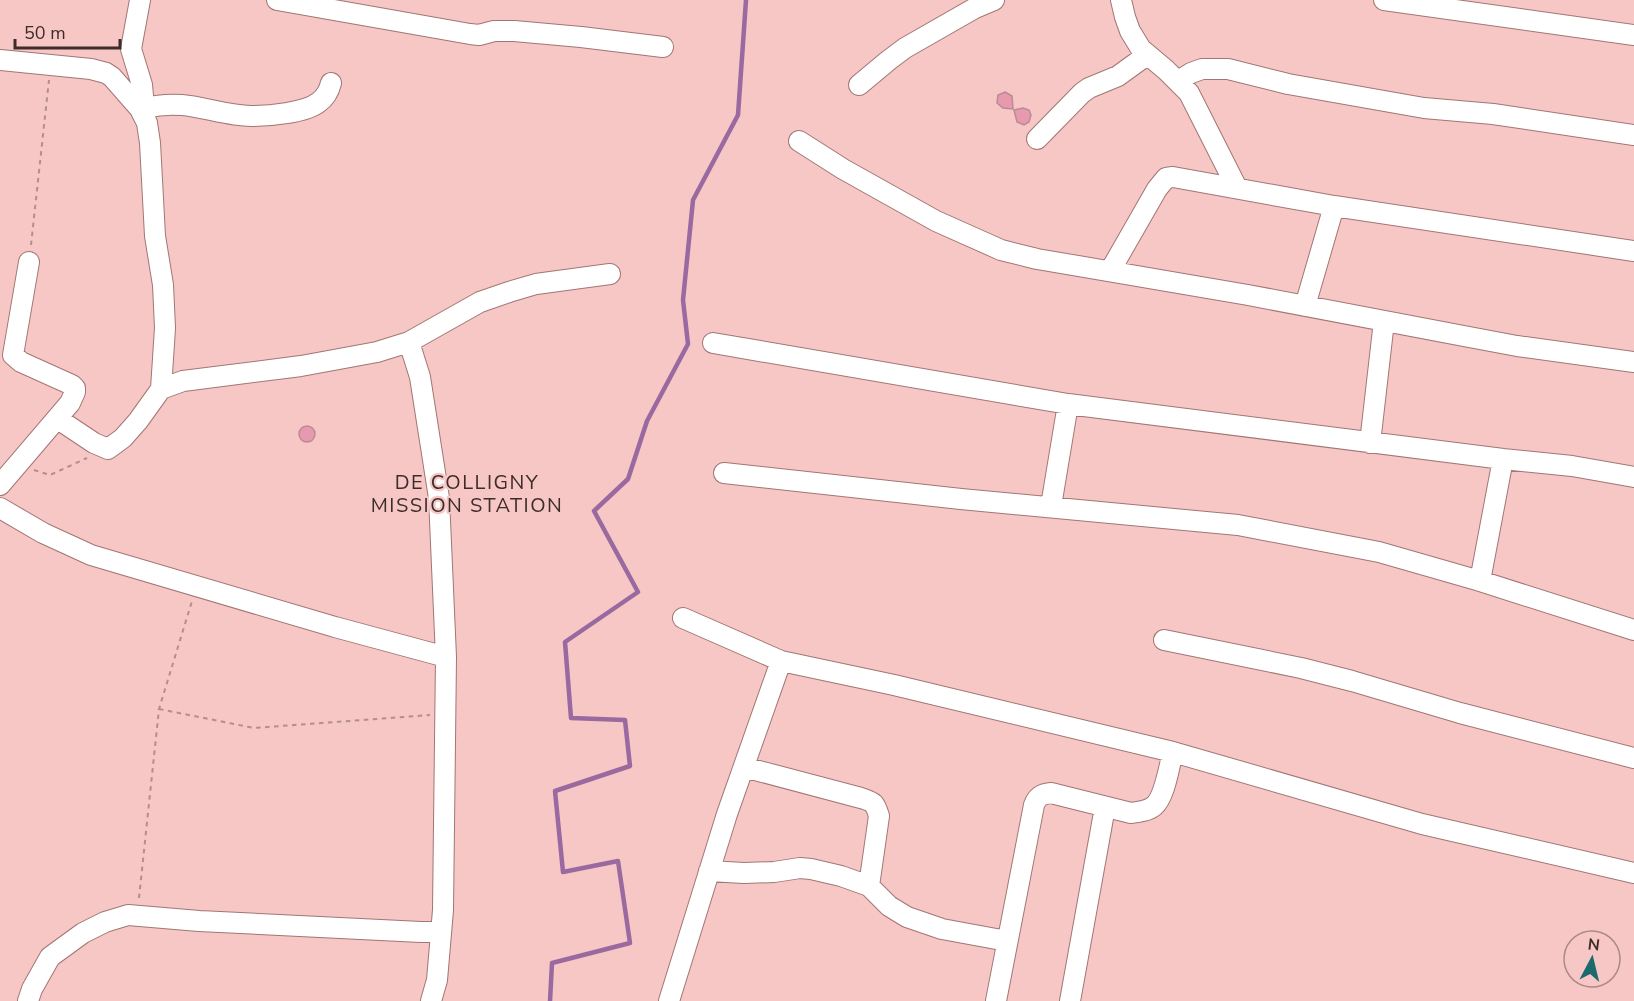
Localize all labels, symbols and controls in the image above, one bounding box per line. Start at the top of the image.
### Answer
scale bar [15,12,120,50]
text: 50 m [24,21,66,45]
district label: DE COLLIGNY MISSION STATION [371,469,563,519]
north arrow [1562,929,1622,989]
text: N [1586,933,1601,957]

